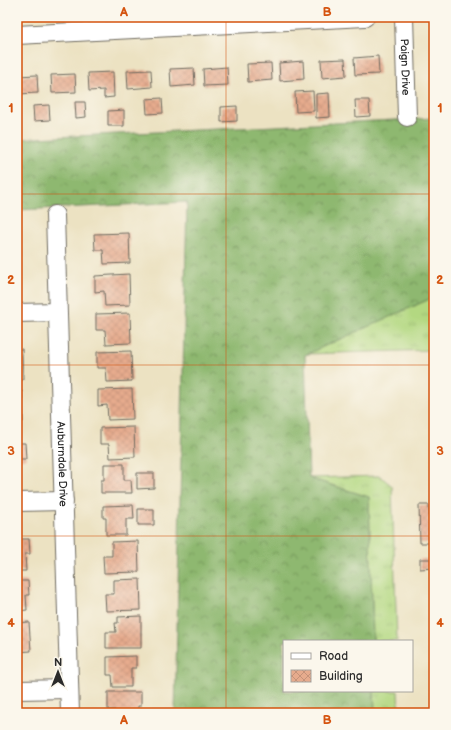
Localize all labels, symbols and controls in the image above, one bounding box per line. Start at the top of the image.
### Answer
text: A [119,4,128,20]
text: B [322,4,332,20]
street label: Paign Drive [398,38,413,96]
text: 1 [8,100,14,116]
text: 1 [437,100,443,116]
text: 2 [7,272,15,288]
text: 2 [436,272,444,288]
street label: Auburndale Drive [55,421,70,507]
text: 3 [7,443,15,459]
text: 3 [436,443,444,459]
text: 4 [7,615,15,631]
text: 4 [436,615,444,631]
legend [283,640,413,692]
text: Road [319,649,348,664]
north arrow [38,652,78,692]
text: N [54,656,62,669]
text: Building [319,669,363,684]
text: A [119,712,128,728]
text: B [322,712,332,728]

